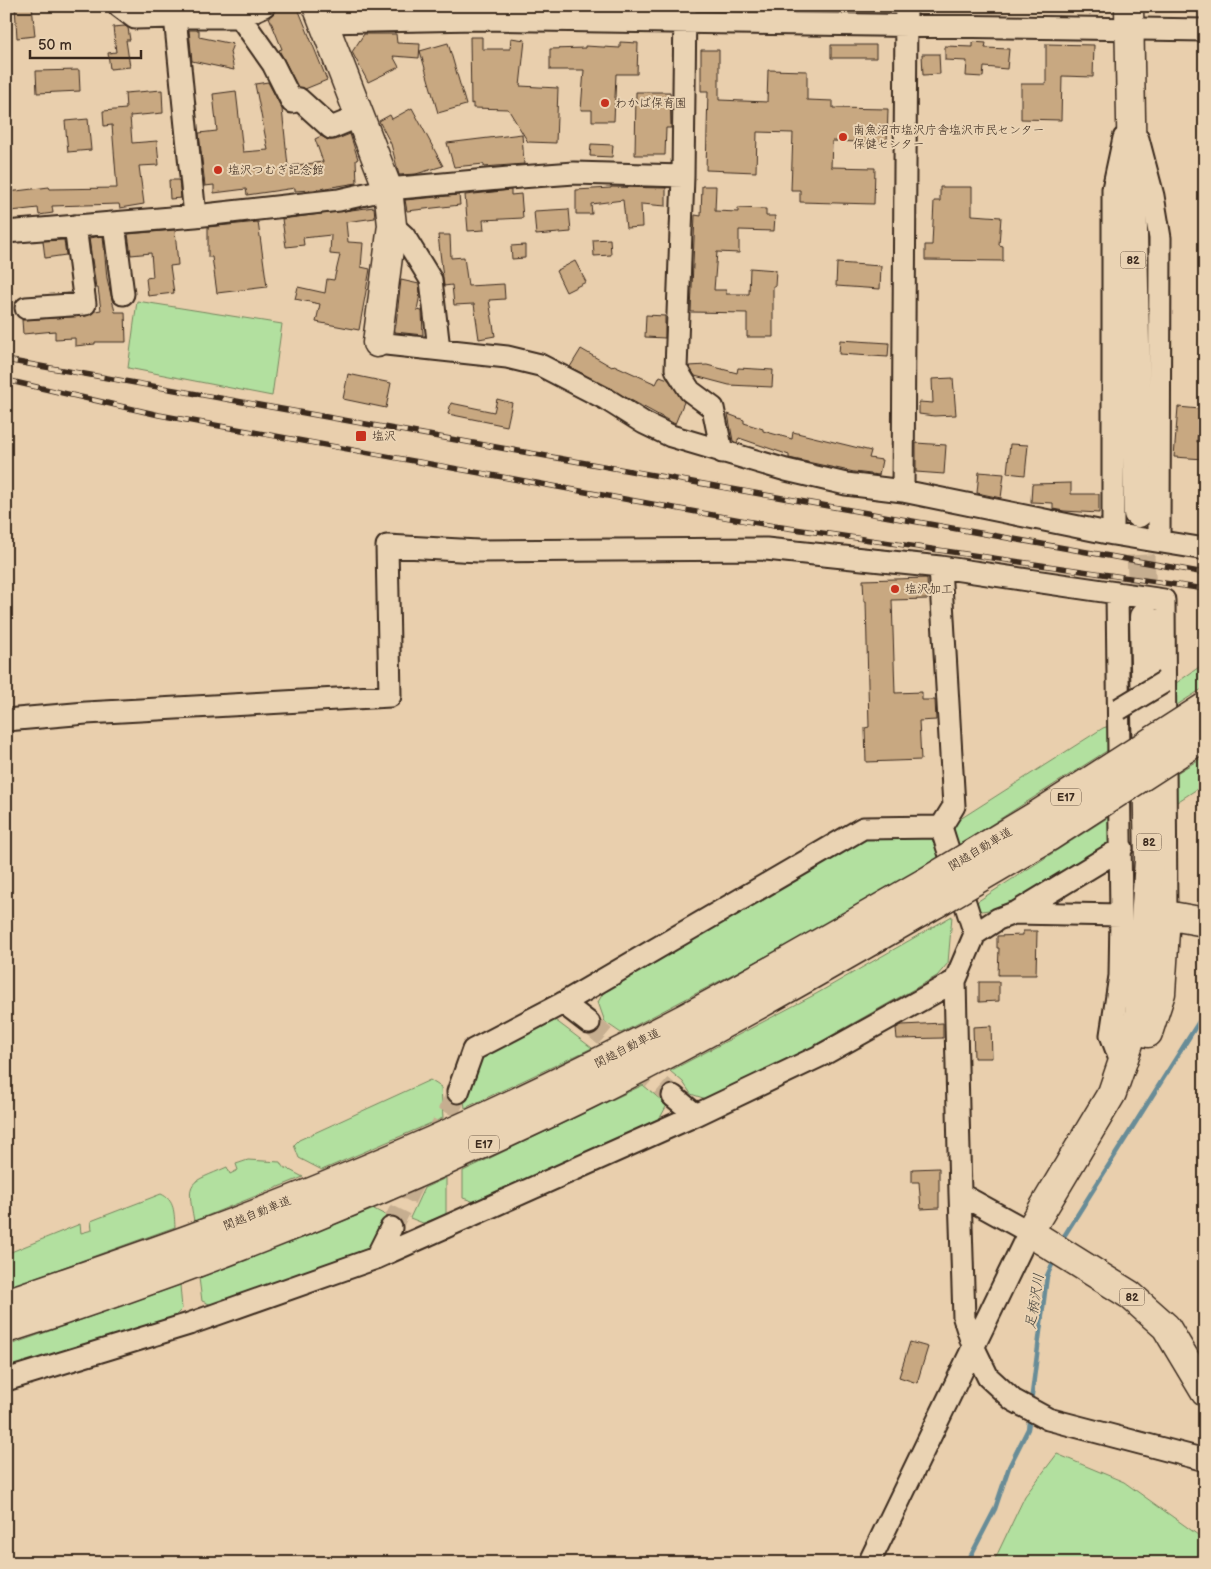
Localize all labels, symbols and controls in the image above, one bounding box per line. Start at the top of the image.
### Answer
scale bar [30,28,141,60]
text: 50 m [38,36,72,55]
place label: わかば保育園 [615,96,687,111]
marker: わかば保育園 [599,97,611,109]
place label: 南魚沼市塩沢庁舎塩沢市民センター 保健センター [853,123,1045,152]
marker: 南魚沼市塩沢庁舎塩沢市民センター 保健センター [837,131,849,143]
place label: 塩沢つむぎ記念館 [228,163,324,178]
marker: 塩沢つむぎ記念館 [212,164,224,176]
road number: 82 [1120,252,1146,268]
marker: 塩沢 [354,429,368,443]
place label: 塩沢 [372,429,396,444]
place label: 塩沢加工 [905,582,953,597]
marker: 塩沢加工 [889,583,901,595]
road number: E17 [1051,789,1081,806]
street label: 関越自動車道 [946,824,1015,874]
road number: 82 [1136,834,1162,850]
street label: 関越自動車道 [592,1025,663,1071]
road number: E17 [469,1136,499,1152]
street label: 関越自動車道 [221,1193,293,1234]
water label: 足柄沢川 [1022,1272,1047,1330]
road number: 82 [1120,1288,1144,1305]

